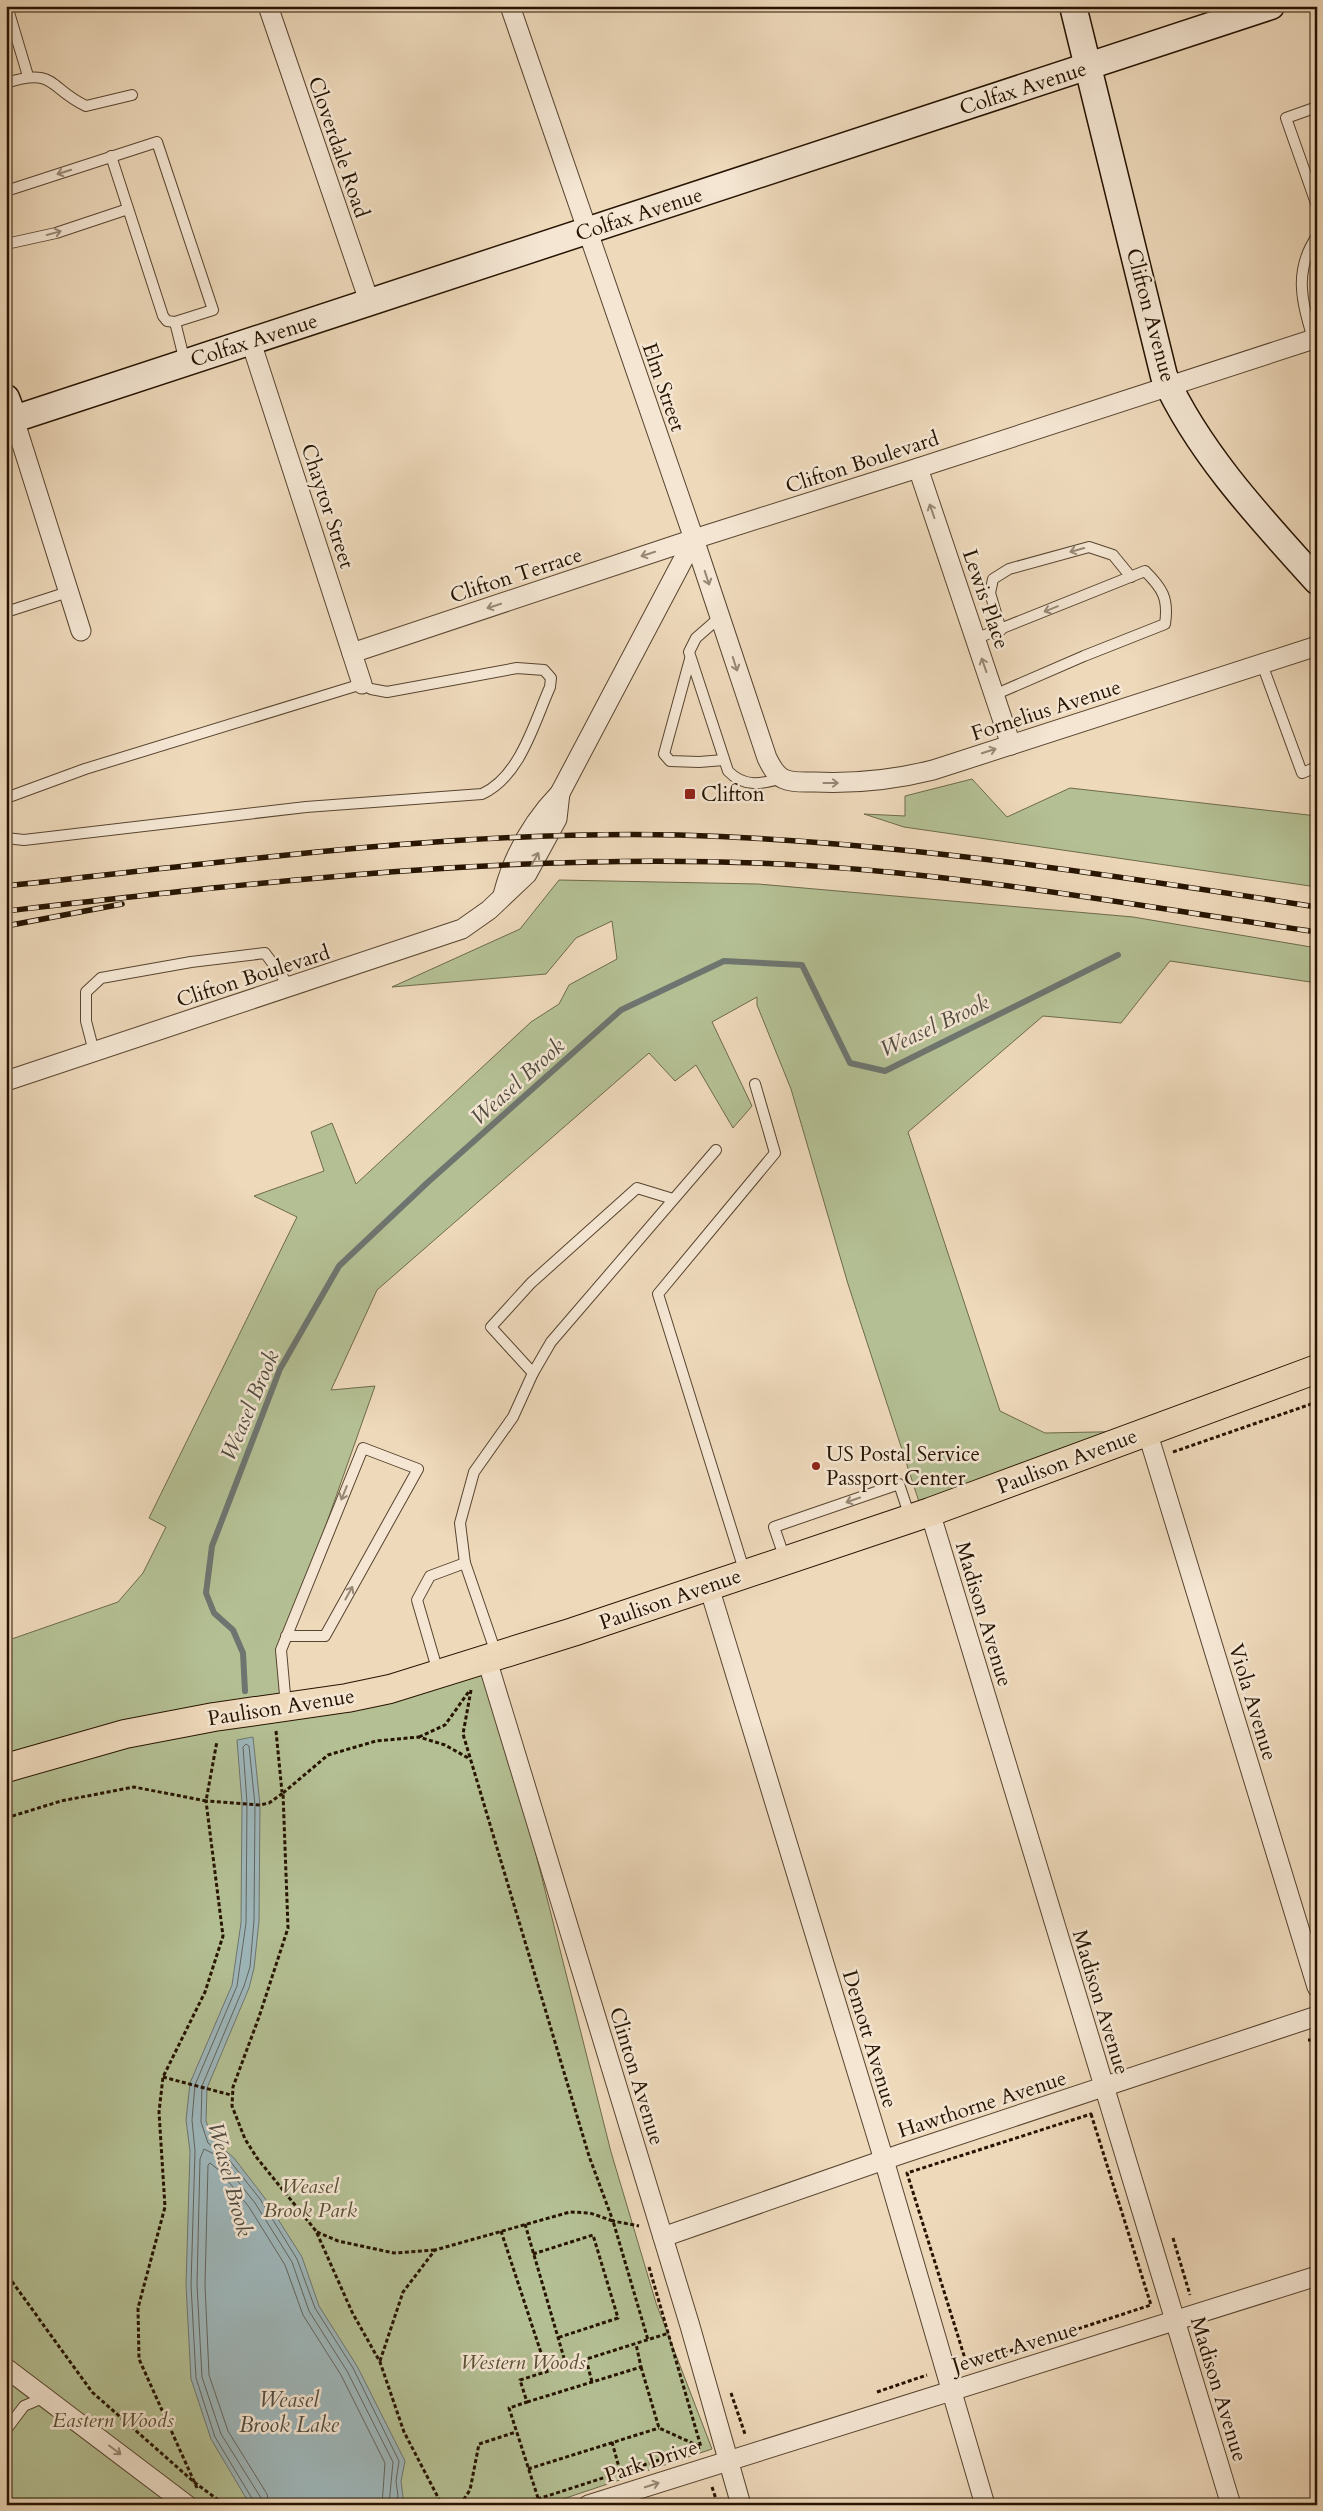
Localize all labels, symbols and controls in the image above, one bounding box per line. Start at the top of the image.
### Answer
street label: Colfax Avenue [956,54,1091,123]
street label: Cloverdale Road [301,73,376,222]
one-way arrow [57,168,73,177]
street label: Colfax Avenue [572,180,707,249]
one-way arrow [45,228,61,237]
street label: Clifton Avenue [1119,245,1182,385]
street label: Colfax Avenue [187,306,322,375]
street label: Elm Street [635,339,692,436]
street label: Clifton Boulevard [782,424,943,501]
street label: Chaytor Street [294,440,361,573]
one-way arrow [927,504,936,519]
street label: Clifton Terrace [446,540,586,611]
street label: Lewis Place [955,545,1016,653]
one-way arrow [1069,546,1085,556]
one-way arrow [640,550,656,559]
one-way arrow [703,570,712,585]
one-way arrow [486,602,502,611]
one-way arrow [1044,605,1059,615]
one-way arrow [731,655,741,671]
one-way arrow [979,658,988,674]
street label: Fornelius Avenue [967,673,1125,748]
one-way arrow [981,746,997,756]
one-way arrow [822,778,839,788]
place label: Clifton [701,780,765,809]
marker: Clifton [683,787,697,801]
one-way arrow [530,852,540,867]
street label: Clifton Boulevard [173,938,334,1015]
water label: Weasel Brook [875,988,994,1064]
water label: Weasel Brook [464,1031,571,1132]
water label: Weasel Brook [213,1346,287,1465]
street label: Paulison Avenue [993,1421,1142,1502]
place label: US Postal Service Passport Center [826,1440,980,1493]
marker: US Postal Service Passport Center [810,1460,822,1472]
one-way arrow [339,1485,348,1500]
one-way arrow [846,1496,861,1505]
street label: Madison Avenue [948,1538,1019,1690]
street label: Paulison Avenue [595,1562,745,1637]
one-way arrow [344,1586,354,1601]
street label: Viola Avenue [1221,1640,1284,1764]
street label: Paulison Avenue [206,1682,357,1733]
street label: Madison Avenue [1065,1926,1136,2078]
street label: Demott Avenue [835,1967,904,2112]
street label: Clinton Avenue [602,2004,671,2149]
street label: Hawthorne Avenue [894,2064,1070,2145]
water label: Weasel Brook [200,2119,260,2240]
park label: Weasel Brook Park [263,2172,357,2225]
street label: Madison Avenue [1183,2313,1254,2465]
street label: Jewett Avenue [946,2315,1082,2381]
park label: Western Woods [460,2348,586,2377]
water label: Weasel Brook Lake [239,2385,340,2440]
park label: Eastern Woods [52,2406,174,2435]
street label: Park Drive [601,2433,702,2490]
one-way arrow [108,2445,122,2455]
one-way arrow [643,2479,659,2489]

